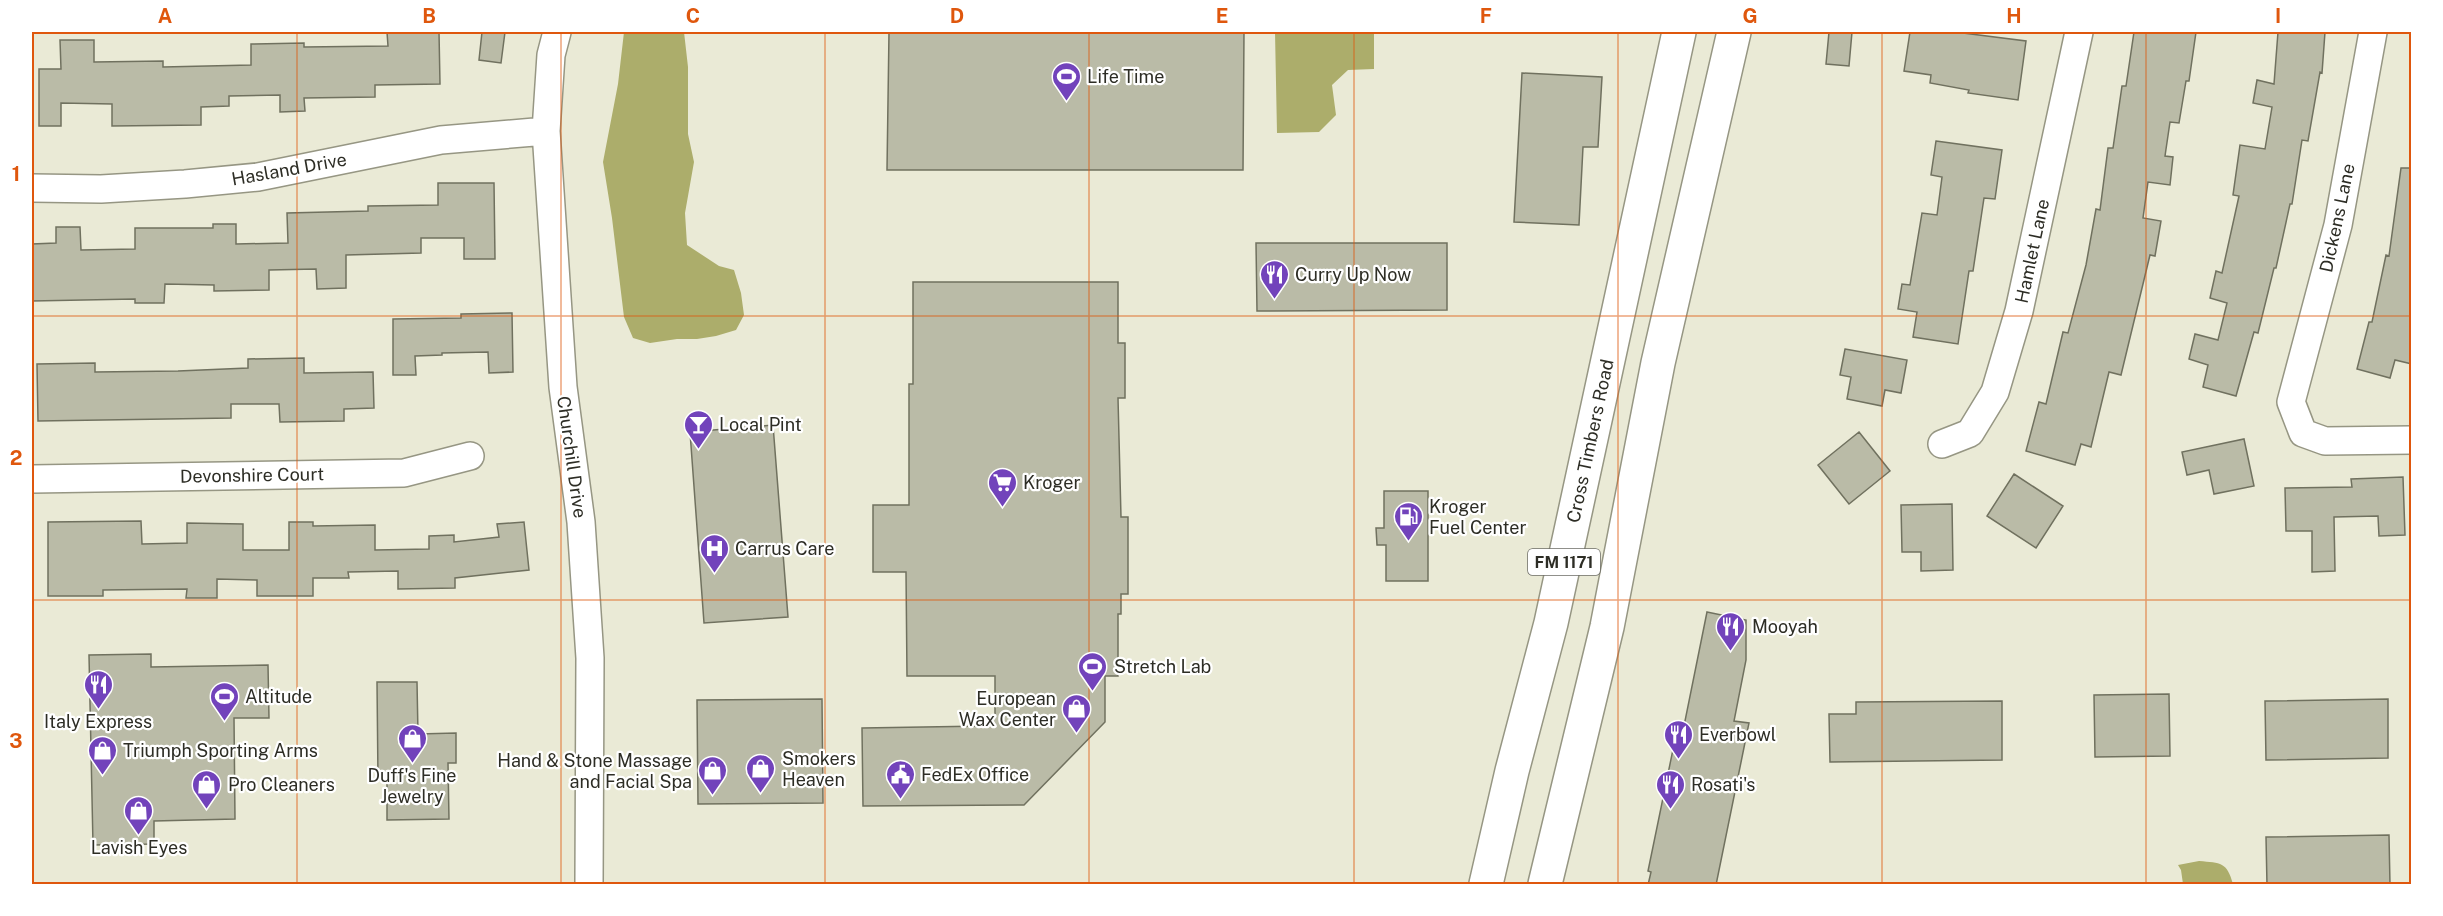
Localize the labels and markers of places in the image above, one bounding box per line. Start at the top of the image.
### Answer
sports icon: Life Time [1050,60,1082,102]
place label: Life Time [1087,66,1164,87]
restaurant icon: Curry Up Now [1258,258,1290,300]
place label: Curry Up Now [1295,264,1411,285]
bar icon: Local Pint [682,408,714,450]
place label: Local Pint [719,414,802,435]
supermarket icon: Kroger [986,466,1018,508]
place label: Kroger [1023,472,1080,493]
place label: Kroger Fuel Center [1429,496,1527,538]
fuel station icon: Kroger Fuel Center [1392,500,1424,542]
hospital icon: Carrus Care [698,532,730,574]
place label: Carrus Care [735,538,834,559]
restaurant icon: Mooyah [1715,610,1747,652]
place label: Mooyah [1752,616,1818,637]
sports icon: Stretch Lab [1077,650,1109,692]
place label: Stretch Lab [1114,656,1211,677]
restaurant icon: Italy Express [82,668,114,710]
sports icon: Altitude [208,680,240,722]
place label: Altitude [245,686,312,707]
place label: European Wax Center [959,688,1056,730]
shop icon: European Wax Center [1061,692,1093,734]
place label: Italy Express [44,711,152,732]
restaurant icon: Everbowl [1662,718,1694,760]
shop icon: Duff's Fine Jewelry [396,722,428,764]
place label: Everbowl [1699,724,1776,745]
shop icon: Triumph Sporting Arms [86,734,118,776]
place label: Triumph Sporting Arms [123,740,318,761]
place label: Smokers Heaven [782,748,856,790]
place label: Hand & Stone Massage and Facial Spa [497,750,692,792]
shop icon: Smokers Heaven [745,752,777,794]
shop icon: Hand & Stone Massage and Facial Spa [697,754,729,796]
public building icon: FedEx Office [884,758,916,800]
place label: FedEx Office [921,764,1029,785]
place label: Duff's Fine Jewelry [367,765,457,807]
shop icon: Pro Cleaners [191,768,223,810]
restaurant icon: Rosati's [1654,768,1686,810]
place label: Pro Cleaners [228,774,335,795]
place label: Rosati's [1691,774,1755,795]
shop icon: Lavish Eyes [123,794,155,836]
place label: Lavish Eyes [91,837,187,858]

